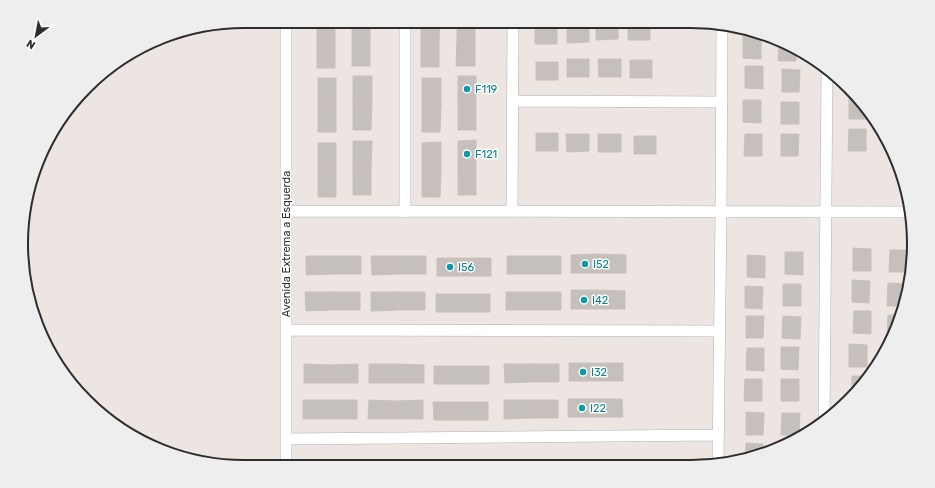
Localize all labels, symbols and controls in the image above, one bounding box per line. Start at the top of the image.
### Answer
north arrow [16,16,56,56]
text: N [24,36,38,52]
place label: F119 [475,83,497,96]
marker: F119 [462,84,472,94]
place label: F121 [475,148,497,161]
marker: F121 [462,149,472,159]
street label: Avenida Extrema a Esquerda [280,171,293,317]
place label: I52 [593,258,609,271]
marker: I52 [580,259,590,269]
place label: I56 [458,261,475,274]
marker: I56 [445,262,455,272]
place label: I42 [592,294,608,307]
marker: I42 [579,295,589,305]
place label: I32 [591,366,607,379]
marker: I32 [578,367,588,377]
place label: I22 [590,402,606,415]
marker: I22 [577,403,587,413]

